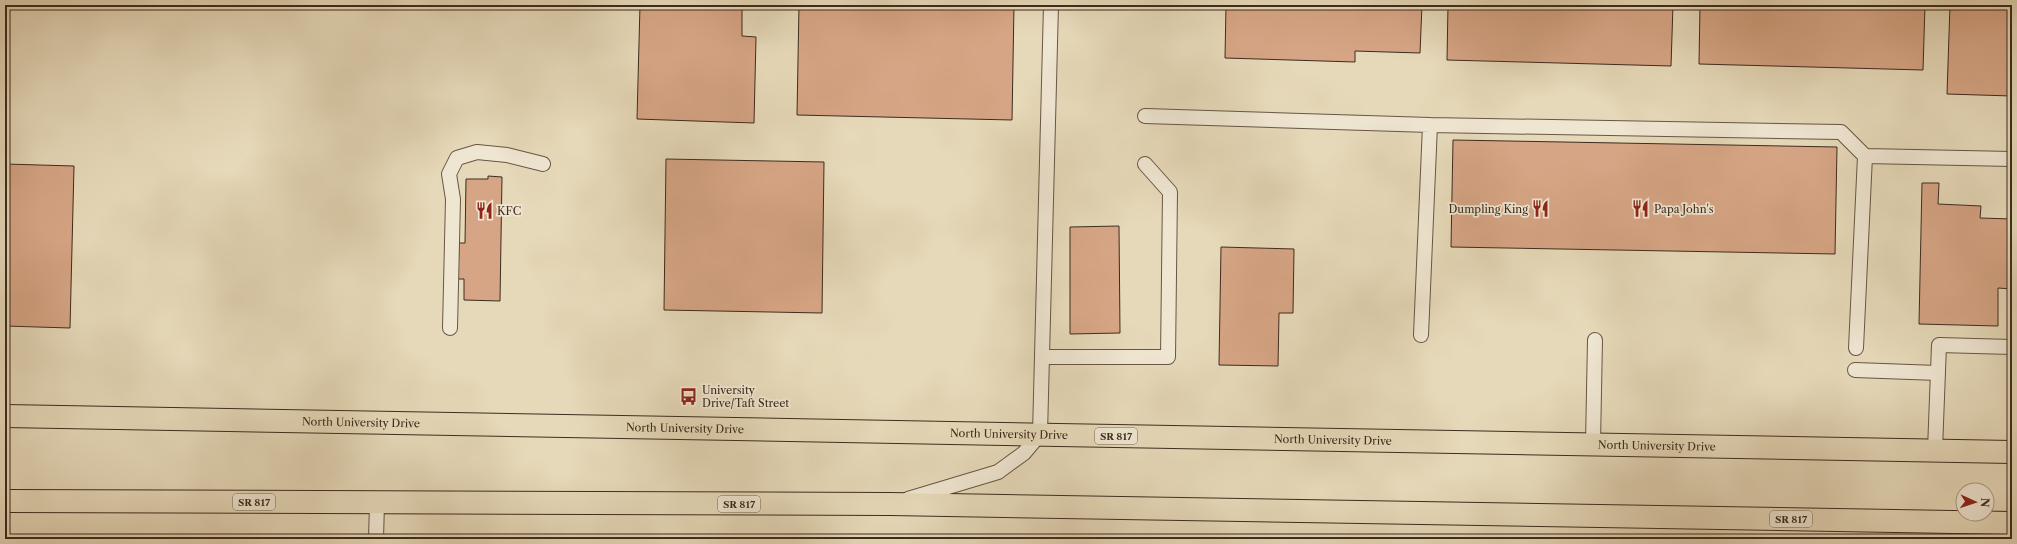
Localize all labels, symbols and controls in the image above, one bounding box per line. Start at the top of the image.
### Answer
restaurant icon: Dumpling King [1531,199,1551,219]
restaurant icon: Papa John's [1631,199,1651,219]
restaurant icon: KFC [474,201,494,221]
place label: Dumpling King [1448,202,1528,216]
place label: Papa John's [1654,202,1714,216]
place label: KFC [497,204,521,218]
place label: University Drive/Taft Street [702,383,789,410]
bus stop icon: University Drive/Taft Street [679,386,699,406]
street label: North University Drive [302,414,420,430]
street label: North University Drive [626,420,744,436]
street label: North University Drive [950,426,1068,442]
road number: SR 817 [1095,428,1137,444]
street label: North University Drive [1274,432,1392,448]
street label: North University Drive [1598,438,1716,454]
north arrow [1955,482,1995,522]
road number: SR 817 [233,494,275,510]
road number: SR 817 [718,496,760,512]
text: N [1978,497,1992,508]
road number: SR 817 [1770,511,1812,527]

